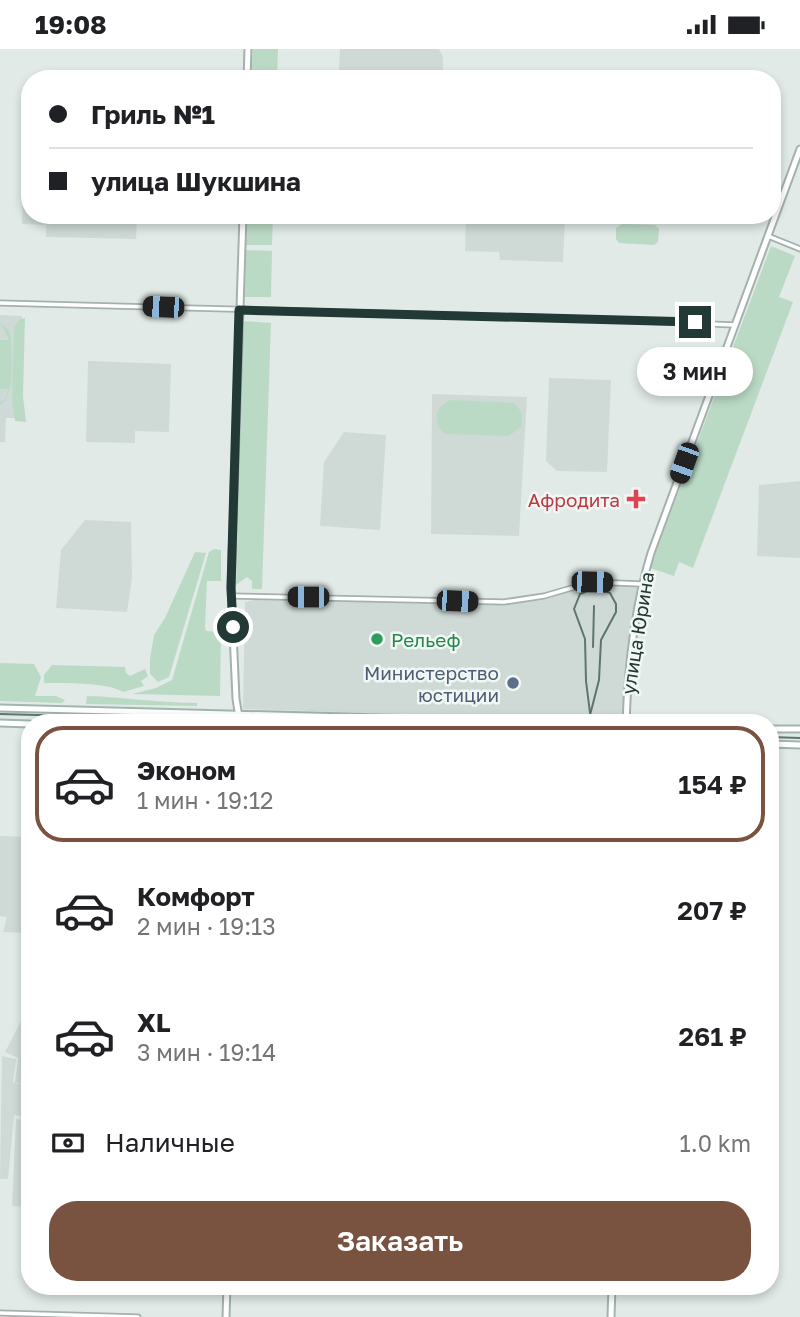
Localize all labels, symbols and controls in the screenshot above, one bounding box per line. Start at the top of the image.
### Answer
text: 19:08 [35,9,107,40]
text: Гриль №1 [91,99,215,130]
text: улица Шукшина [91,166,301,197]
car [142,296,185,318]
route end [679,306,711,338]
callout: 3 мин [637,347,753,395]
text: 3 мин [663,357,727,385]
car [667,440,702,486]
place label: Афродита [528,488,620,511]
marker: Афродита [626,489,646,509]
street label: улица Юрина [616,570,658,696]
car [571,571,614,593]
car [288,587,330,608]
car [436,590,479,612]
route start [217,611,249,643]
place label: Рельеф [391,628,460,651]
marker: Рельеф [369,631,385,647]
place label: Министерство юстиции [364,661,499,706]
marker: Министерство юстиции [505,675,521,691]
icon: car [53,753,116,816]
text: Эконом [137,755,236,786]
text: 154 ₽ [678,769,747,800]
text: 1 мин · 19:12 [137,786,273,814]
icon: car [53,879,116,942]
text: Комфорт [137,881,255,912]
text: 207 ₽ [677,895,747,926]
text: 2 мин · 19:13 [137,912,276,940]
icon: car [53,1005,116,1068]
text: XL [137,1007,171,1038]
text: 261 ₽ [678,1021,747,1052]
text: 3 мин · 19:14 [137,1038,276,1066]
icon: cash [49,1124,87,1162]
text: Наличные [105,1127,235,1158]
text: 1.0 km [680,1129,751,1157]
button: Заказать [49,1201,751,1281]

